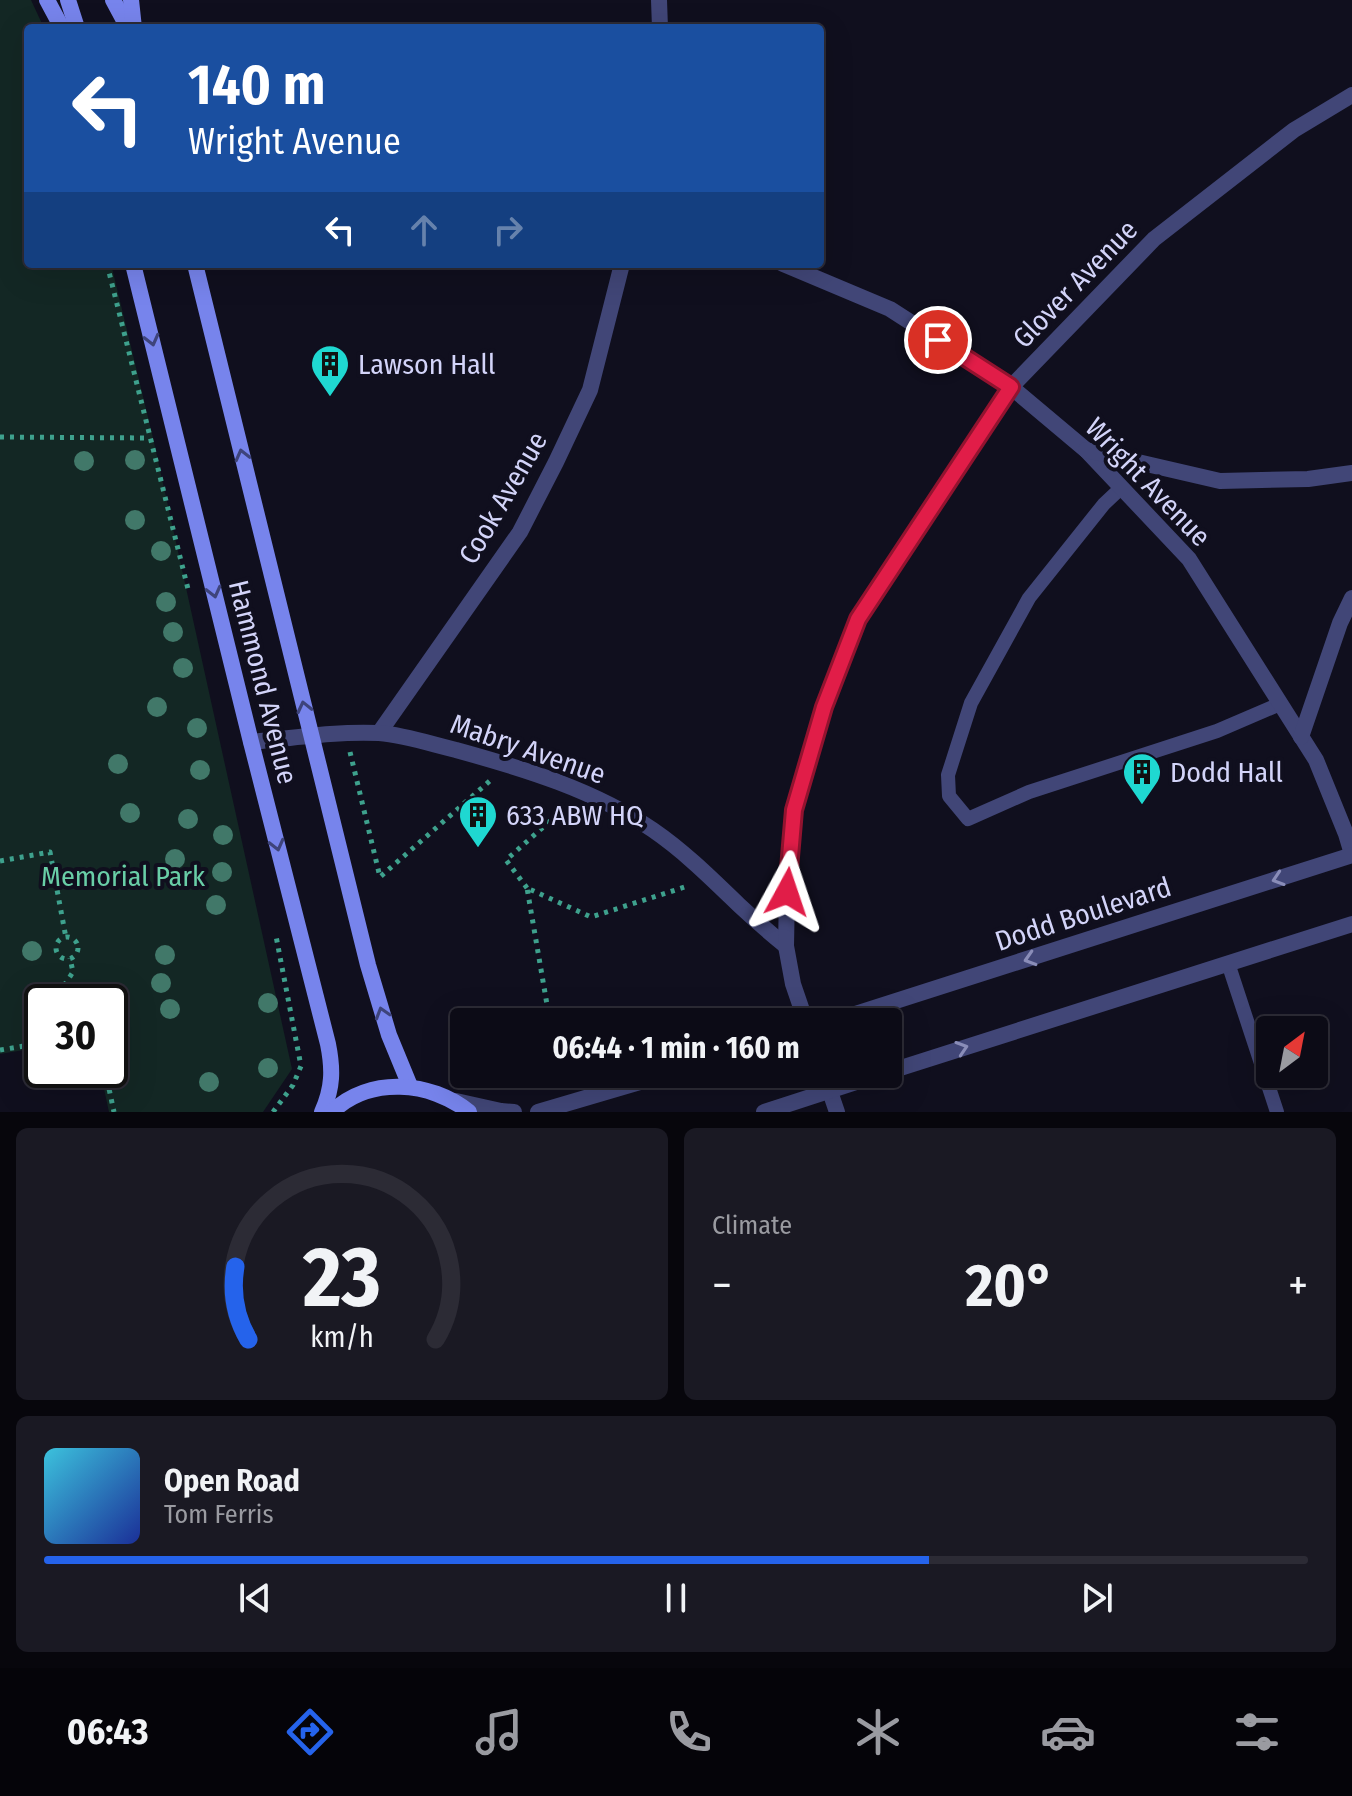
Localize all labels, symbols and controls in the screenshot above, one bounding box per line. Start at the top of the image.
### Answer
text: 140 m [188,52,325,119]
icon: left [56,56,160,160]
text: Wright Avenue [188,120,401,164]
icon: left [318,208,362,252]
icon: ahead [402,208,446,252]
icon: right [486,208,530,252]
street label: Glover Avenue [1006,213,1144,355]
pin [904,306,972,374]
icon: arrive [916,318,960,362]
one-way arrow [143,332,160,346]
building icon: Lawson Hall [309,343,351,398]
place label: Lawson Hall [358,348,495,381]
street label: Wright Avenue [1079,411,1217,553]
street label: Cook Avenue [452,426,554,570]
one-way arrow [235,448,252,462]
street label: Hammond Avenue [222,577,304,787]
one-way arrow [205,585,222,599]
one-way arrow [297,701,314,715]
street label: Mabry Avenue [446,707,610,791]
building icon: Dodd Hall [1121,751,1163,806]
place label: Dodd Hall [1170,756,1283,789]
building icon: 633 ABW HQ [457,794,499,849]
place label: 633 ABW HQ [506,799,644,832]
one-way arrow [267,837,284,851]
position arrow [745,850,829,934]
park label: Memorial Park [41,860,206,893]
street label: Dodd Boulevard [991,870,1175,958]
one-way arrow [1271,870,1285,886]
one-way arrow [1024,949,1038,965]
speed limit sign: 30 [24,984,128,1088]
one-way arrow [376,1007,392,1021]
north arrow [1256,1016,1328,1088]
map controls [1256,1016,1328,1088]
text: 06:44 · 1 min · 160 m [552,1030,800,1066]
one-way arrow [955,1041,969,1057]
text: Climate [712,1210,792,1241]
text: 23 [302,1228,381,1328]
text: 20° [966,1250,1054,1322]
text: − [712,1259,732,1312]
text: + [1288,1259,1308,1312]
text: km/h [310,1320,374,1355]
text: Open Road [164,1463,300,1499]
text: Tom Ferris [164,1499,274,1530]
icon: previous [233,1576,277,1620]
icon: pause [654,1576,698,1620]
icon: next [1075,1576,1119,1620]
icon: directions [282,1704,338,1760]
icon: music [471,1704,527,1760]
icon: phone [661,1704,717,1760]
icon: climate [850,1704,906,1760]
icon: car [1040,1704,1096,1760]
icon: filters [1229,1704,1285,1760]
text: 06:43 [67,1710,148,1754]

